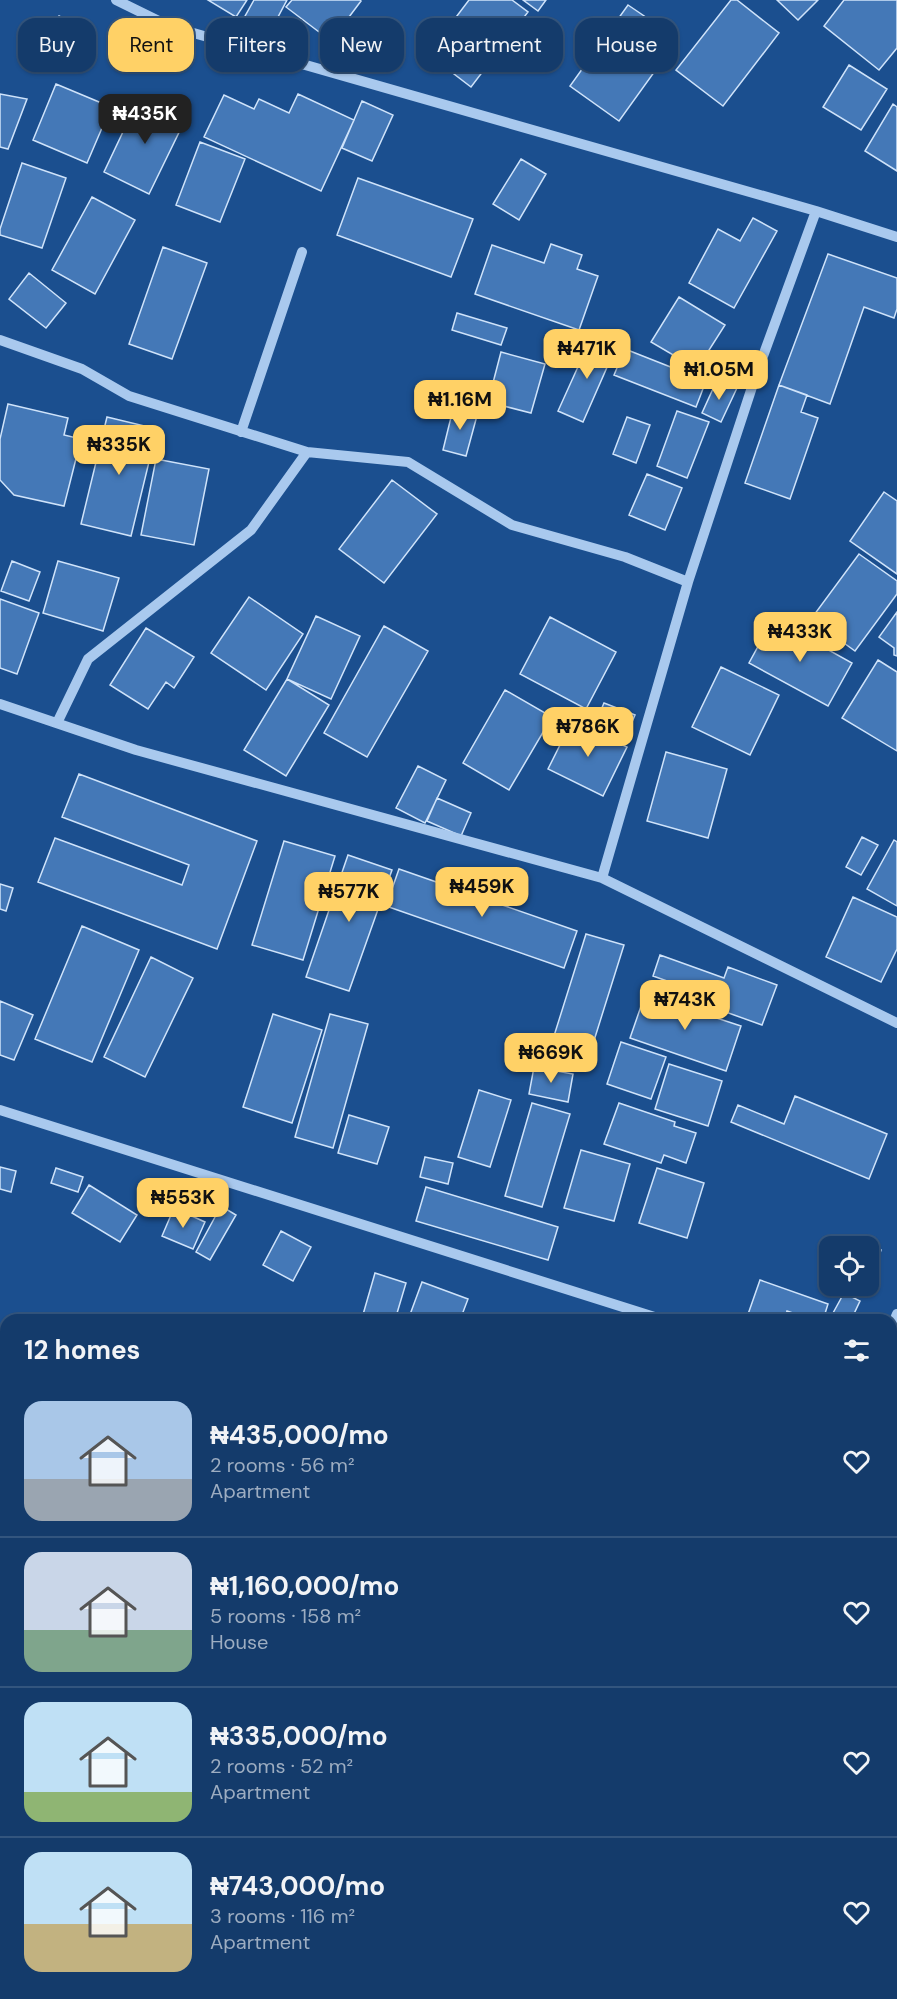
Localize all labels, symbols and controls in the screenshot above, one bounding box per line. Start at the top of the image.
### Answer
chip: Buy [18,18,96,72]
chip: Rent [108,18,194,72]
chip: Filters [206,18,308,72]
chip: New [320,18,404,72]
chip: Apartment [416,18,563,72]
chip: House [575,18,678,72]
pin: ₦435K [103,94,187,145]
text: ₦435K [112,100,178,126]
pin: ₦471K [545,329,629,380]
text: ₦471K [558,335,616,361]
pin: ₦1.05M [670,350,768,401]
text: ₦1.05M [684,356,754,382]
pin: ₦1.16M [411,380,509,431]
text: ₦1.16M [428,386,492,412]
pin: ₦335K [77,425,161,476]
text: ₦335K [87,431,151,457]
pin: ₦433K [758,612,842,663]
text: ₦433K [768,618,832,644]
pin: ₦786K [546,707,630,758]
text: ₦786K [556,713,620,739]
pin: ₦459K [440,867,524,918]
pin: ₦577K [307,872,391,923]
text: ₦459K [449,873,515,899]
text: ₦577K [318,878,380,904]
pin: ₦743K [643,980,727,1031]
text: ₦743K [654,986,716,1012]
pin: ₦669K [509,1033,593,1084]
text: ₦669K [518,1039,584,1065]
pin: ₦553K [141,1178,225,1229]
text: ₦553K [151,1184,215,1210]
map controls [819,1236,879,1296]
button: locate [819,1236,879,1296]
text: 12 homes [24,1333,140,1367]
icon: filters [840,1334,873,1367]
text: ₦435,000/mo [210,1418,389,1452]
icon: home [72,1425,144,1497]
icon: heart [840,1445,873,1478]
text: 2 rooms · 56 m² [210,1452,355,1478]
text: Apartment [210,1478,310,1504]
text: ₦1,160,000/mo [210,1569,399,1603]
icon: home [72,1576,144,1648]
icon: heart [840,1596,873,1629]
text: 5 rooms · 158 m² [210,1603,361,1629]
text: House [210,1629,268,1655]
text: ₦335,000/mo [210,1719,388,1753]
icon: home [72,1726,144,1798]
icon: heart [840,1746,873,1779]
text: 2 rooms · 52 m² [210,1753,353,1779]
text: Apartment [210,1779,310,1805]
text: ₦743,000/mo [210,1869,385,1903]
icon: home [72,1876,144,1948]
icon: heart [840,1896,873,1929]
text: 3 rooms · 116 m² [210,1903,355,1929]
text: Apartment [210,1929,310,1955]

